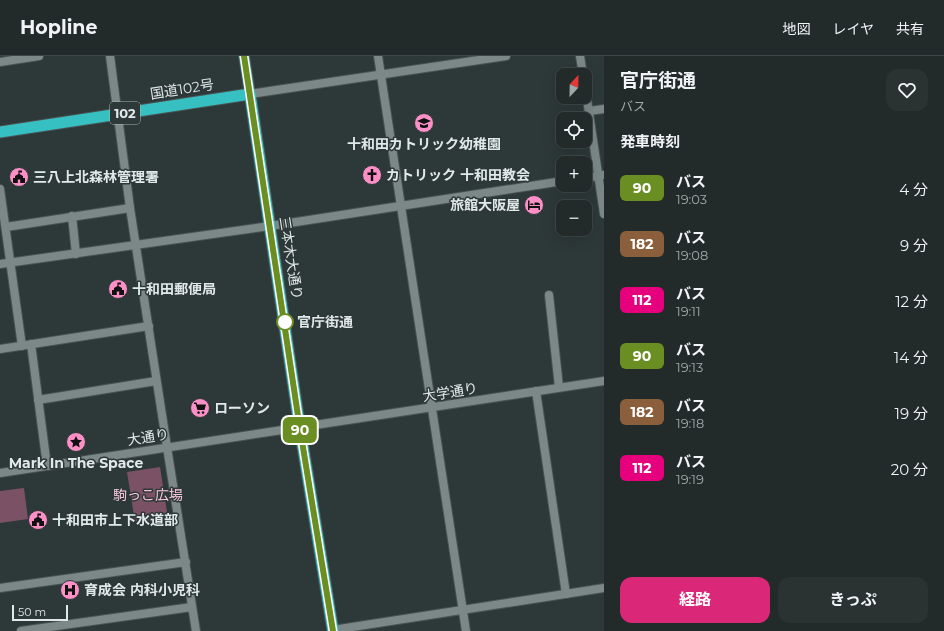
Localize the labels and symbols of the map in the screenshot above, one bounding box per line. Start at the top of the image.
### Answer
north arrow [556,68,592,104]
street label: 国道102号 [149,75,215,103]
road number: 102 [110,102,140,124]
school or university icon: 十和田カトリック幼稚園 [413,112,435,134]
place label: 十和田カトリック幼稚園 [347,135,501,153]
church icon: カトリック 十和田教会 [361,164,383,186]
public building icon: 三八上北森林管理署 [8,166,30,188]
place label: カトリック 十和田教会 [386,166,530,184]
place label: 三八上北森林管理署 [33,168,159,186]
hotel icon: 旅館大阪屋 [523,194,545,216]
place label: 旅館大阪屋 [450,196,520,214]
street label: 三本木大通り [276,215,306,301]
public building icon: 十和田郵便局 [107,278,129,300]
place label: 十和田郵便局 [132,280,216,298]
marker: 官庁街通 [276,313,294,331]
place label: 官庁街通 [297,313,353,331]
street label: 大学通り [421,379,479,405]
supermarket icon: ローソン [189,397,211,419]
place label: ローソン [214,399,270,417]
line badge: 90 [282,417,318,443]
street label: 大通り [126,425,170,449]
place icon: Mark In The Space [65,431,87,453]
place label: Mark In The Space [9,454,144,472]
park label: 駒っこ広場 [113,486,183,504]
public building icon: 十和田市上下水道部 [27,509,49,531]
place label: 十和田市上下水道部 [52,511,178,529]
hospital icon: 育成会 内科小児科 [59,579,81,601]
place label: 育成会 内科小児科 [84,581,200,599]
scale bar [12,603,68,622]

